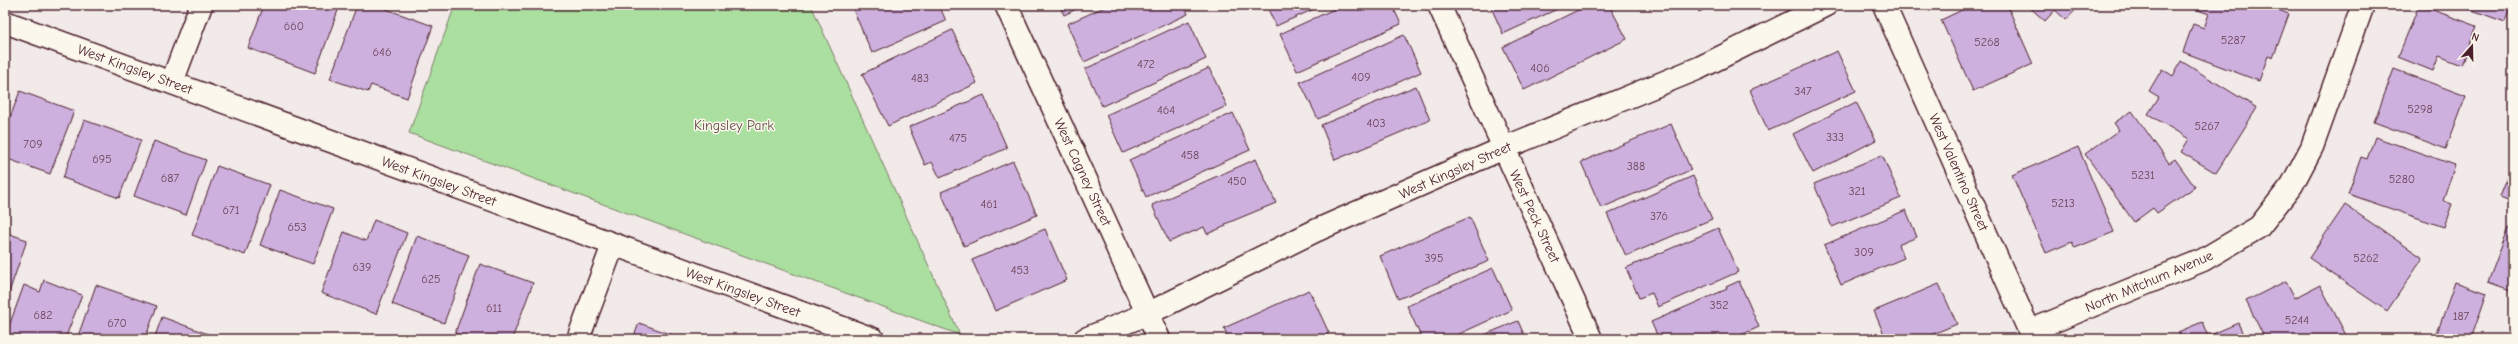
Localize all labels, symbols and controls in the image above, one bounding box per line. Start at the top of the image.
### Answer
house number: 660 [284,19,304,33]
north arrow [2452,26,2492,66]
text: N [2470,30,2481,44]
house number: 5287 [2221,33,2246,47]
house number: 5268 [1974,35,2000,49]
street label: West Kingsley Street [75,41,195,98]
house number: 646 [373,45,391,59]
house number: 472 [1137,57,1155,71]
house number: 406 [1530,61,1550,75]
house number: 409 [1351,70,1371,84]
house number: 483 [911,71,929,85]
house number: 347 [1794,84,1812,98]
house number: 5298 [2407,102,2433,116]
house number: 464 [1157,103,1175,117]
street label: West Valentino Street [1925,111,1992,234]
street label: West Cagney Street [1050,116,1115,230]
house number: 403 [1366,116,1386,130]
park label: Kingsley Park [694,117,774,134]
house number: 5267 [2195,119,2220,133]
house number: 333 [1826,130,1844,144]
house number: 475 [949,131,967,145]
house number: 709 [23,137,43,151]
street label: West Kingsley Street [1397,138,1515,203]
house number: 458 [1181,148,1199,162]
house number: 695 [92,152,112,166]
street label: West Kingsley Street [379,153,499,210]
house number: 388 [1627,159,1645,173]
street label: West Peck Street [1506,167,1564,266]
house number: 5231 [2131,168,2155,182]
house number: 687 [161,171,179,185]
house number: 5280 [2389,172,2415,186]
house number: 450 [1227,174,1247,188]
house number: 321 [1848,184,1866,198]
house number: 5213 [2051,196,2075,210]
house number: 461 [980,197,998,211]
house number: 671 [223,203,240,217]
house number: 376 [1650,209,1668,223]
house number: 653 [287,220,307,234]
house number: 309 [1854,245,1874,259]
street label: North Mitchum Avenue [2083,247,2216,316]
house number: 395 [1425,251,1443,265]
house number: 5262 [2353,251,2379,265]
house number: 639 [353,260,371,274]
house number: 453 [1011,263,1029,277]
street label: West Kingsley Street [683,264,803,321]
house number: 625 [421,272,441,286]
house number: 352 [1710,298,1728,312]
house number: 611 [486,301,502,315]
house number: 682 [34,308,52,322]
house number: 187 [2453,309,2470,323]
house number: 5244 [2285,313,2309,327]
house number: 670 [107,316,127,330]

